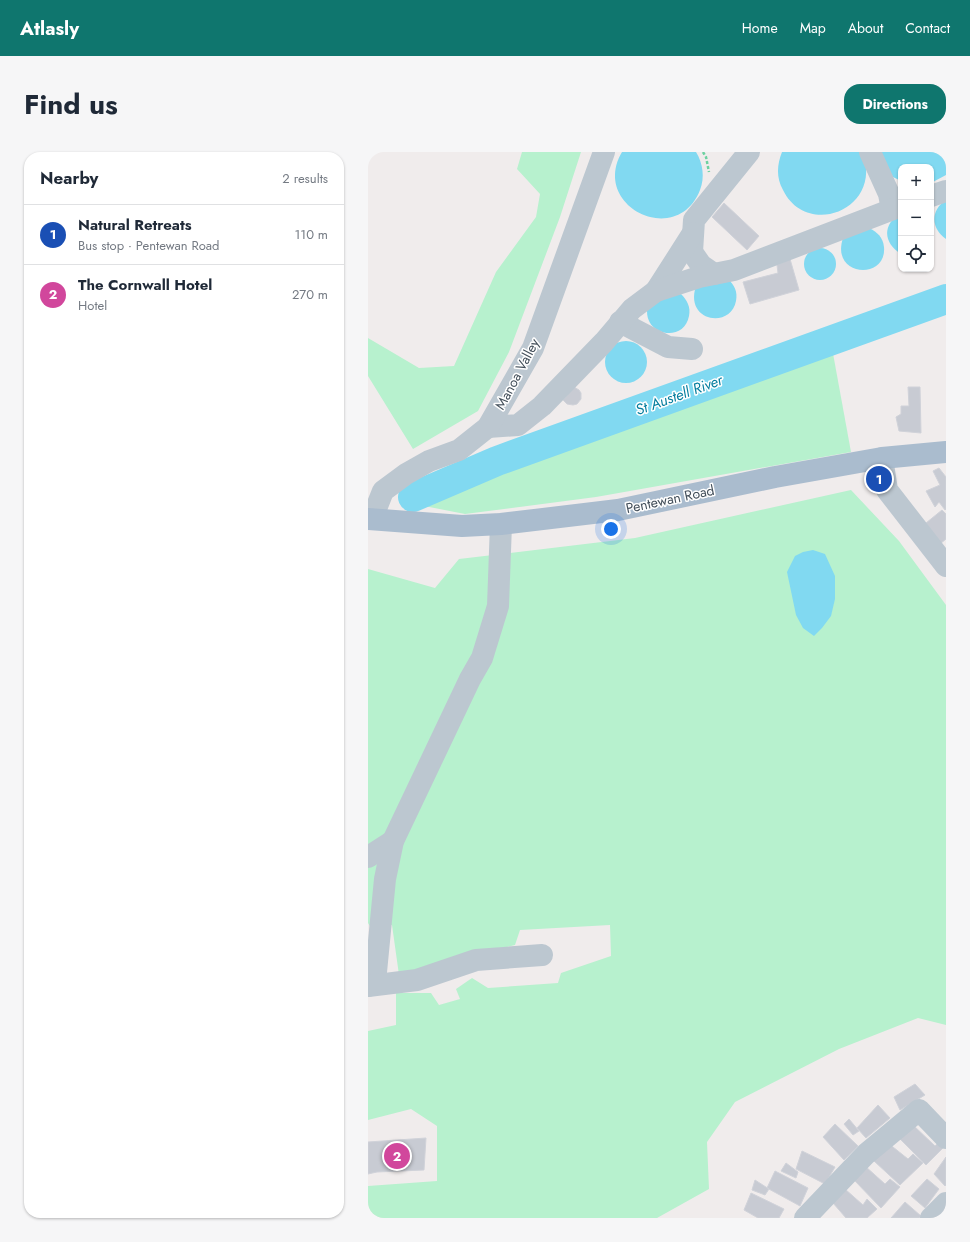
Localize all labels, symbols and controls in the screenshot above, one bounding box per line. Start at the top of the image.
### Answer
text: Atlasly [20,15,79,42]
text: Home [742,18,778,38]
text: Map [800,18,826,38]
text: About [848,18,883,38]
text: Contact [905,18,950,38]
text: Find us [24,84,118,125]
button: Directions [844,84,946,124]
map controls [898,164,934,272]
button: + [898,164,934,200]
text: Nearby [40,166,98,190]
text: 2 results [282,169,328,188]
button: − [898,200,934,236]
text: Natural Retreats [78,214,192,236]
text: 1 [50,225,56,244]
text: 110 m [294,225,328,244]
text: Bus stop · Pentewan Road [78,236,220,255]
button: locate [898,236,934,272]
text: The Cornwall Hotel [78,274,212,296]
text: 2 [49,285,57,304]
text: 270 m [292,285,328,304]
text: Hotel [78,296,107,315]
street label: Manoa Valley [490,334,545,413]
water label: St Austell River [632,369,727,421]
pin: 1 [866,464,892,494]
street label: Pentewan Road [624,480,716,518]
your location [601,519,621,539]
pin: 2 [384,1141,410,1171]

